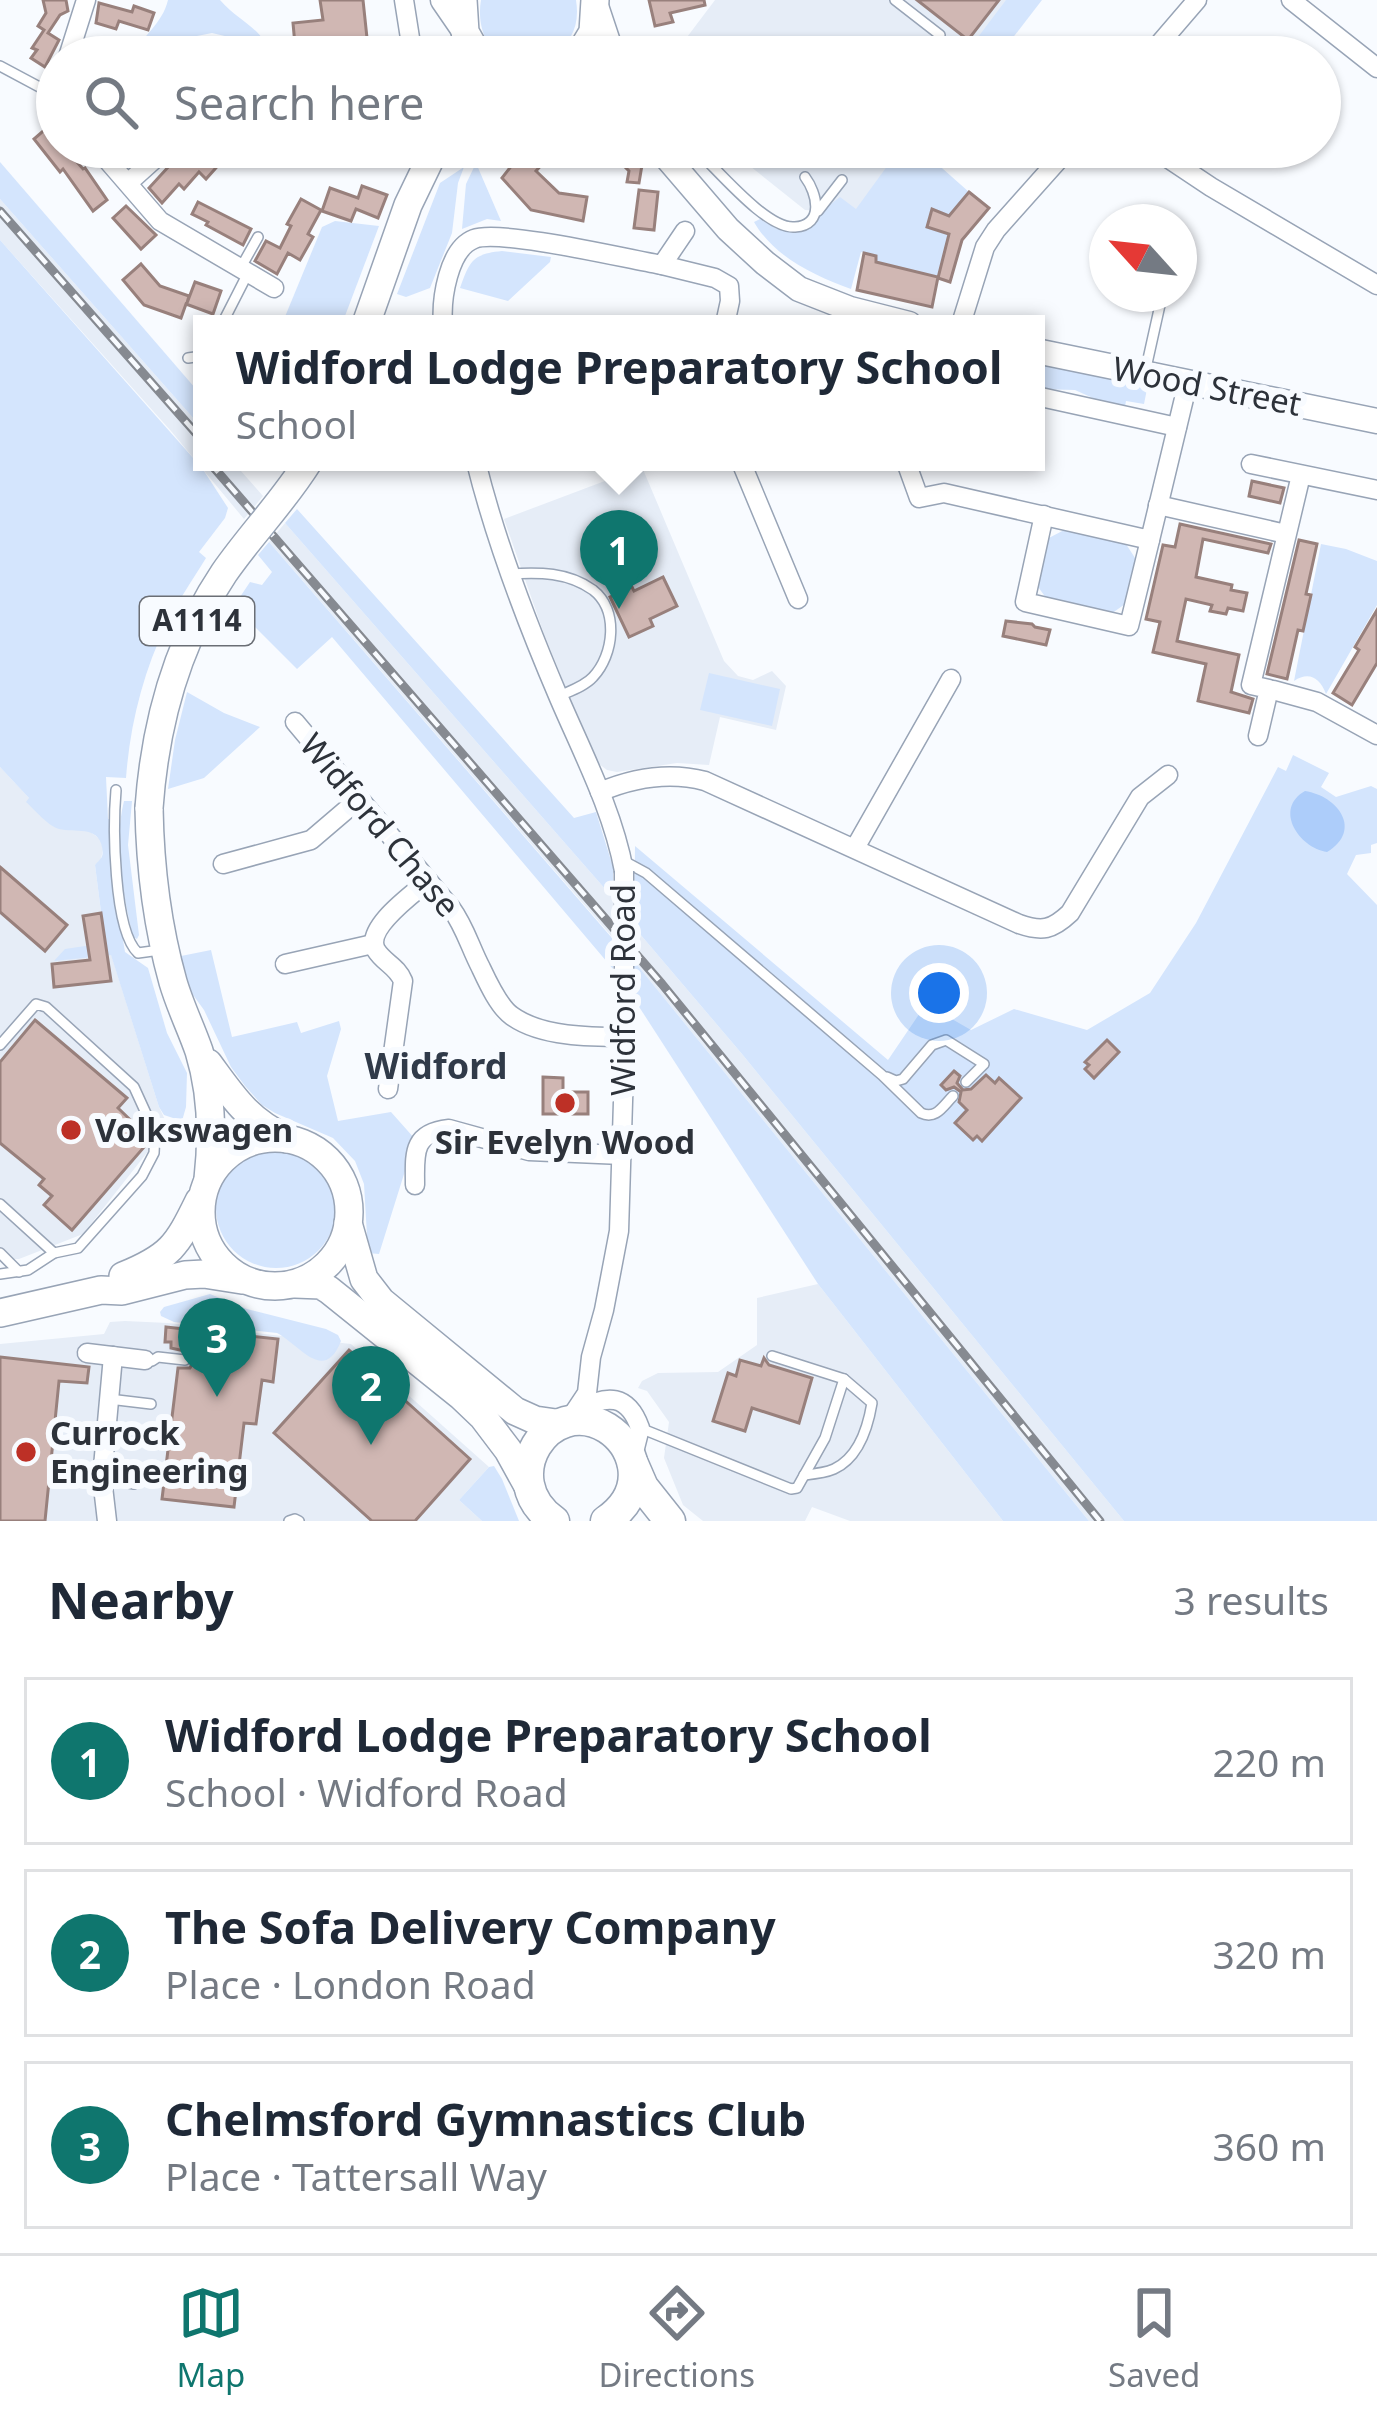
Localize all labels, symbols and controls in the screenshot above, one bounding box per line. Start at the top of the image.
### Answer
search box [36,36,1341,168]
icon: search [78,69,144,135]
text: Search here [174,72,424,133]
north arrow [1089,204,1197,312]
popup [193,315,1045,471]
text: Widford Lodge Preparatory School [236,336,1002,397]
street label: Wood Street [1109,345,1305,426]
text: School [236,397,357,450]
pin: 1 [580,510,658,609]
road number: A1114 [140,597,254,645]
street label: Widford Chase [290,723,471,926]
street label: Widford Road [600,884,645,1096]
your location [909,963,969,1023]
district label: Widford [365,1041,507,1090]
marker: Sir Evelyn Wood [552,1090,578,1116]
place label: Volkswagen [95,1107,293,1152]
marker: Volkswagen [58,1117,84,1143]
place label: Sir Evelyn Wood [435,1119,695,1164]
pin: 3 [178,1298,256,1397]
pin: 2 [332,1346,410,1445]
place label: Currock Engineering [50,1410,248,1493]
marker: Currock Engineering [13,1439,39,1465]
text: Nearby [48,1564,234,1634]
text: 3 results [1174,1573,1329,1626]
text: Widford Lodge Preparatory School [165,1704,932,1765]
text: 1 [79,1735,101,1788]
text: 220 m [1212,1735,1326,1788]
text: School · Widford Road [165,1765,568,1818]
text: The Sofa Delivery Company [165,1896,776,1957]
text: 2 [79,1927,101,1980]
text: 320 m [1212,1927,1326,1980]
text: Place · London Road [165,1957,536,2010]
text: Chelmsford Gymnastics Club [165,2088,806,2149]
text: 3 [79,2119,101,2172]
text: 360 m [1212,2119,1326,2172]
text: Place · Tattersall Way [165,2149,547,2202]
tab: Map [177,2280,245,2397]
tab: Directions [598,2280,755,2397]
tab: Saved [1108,2280,1200,2397]

